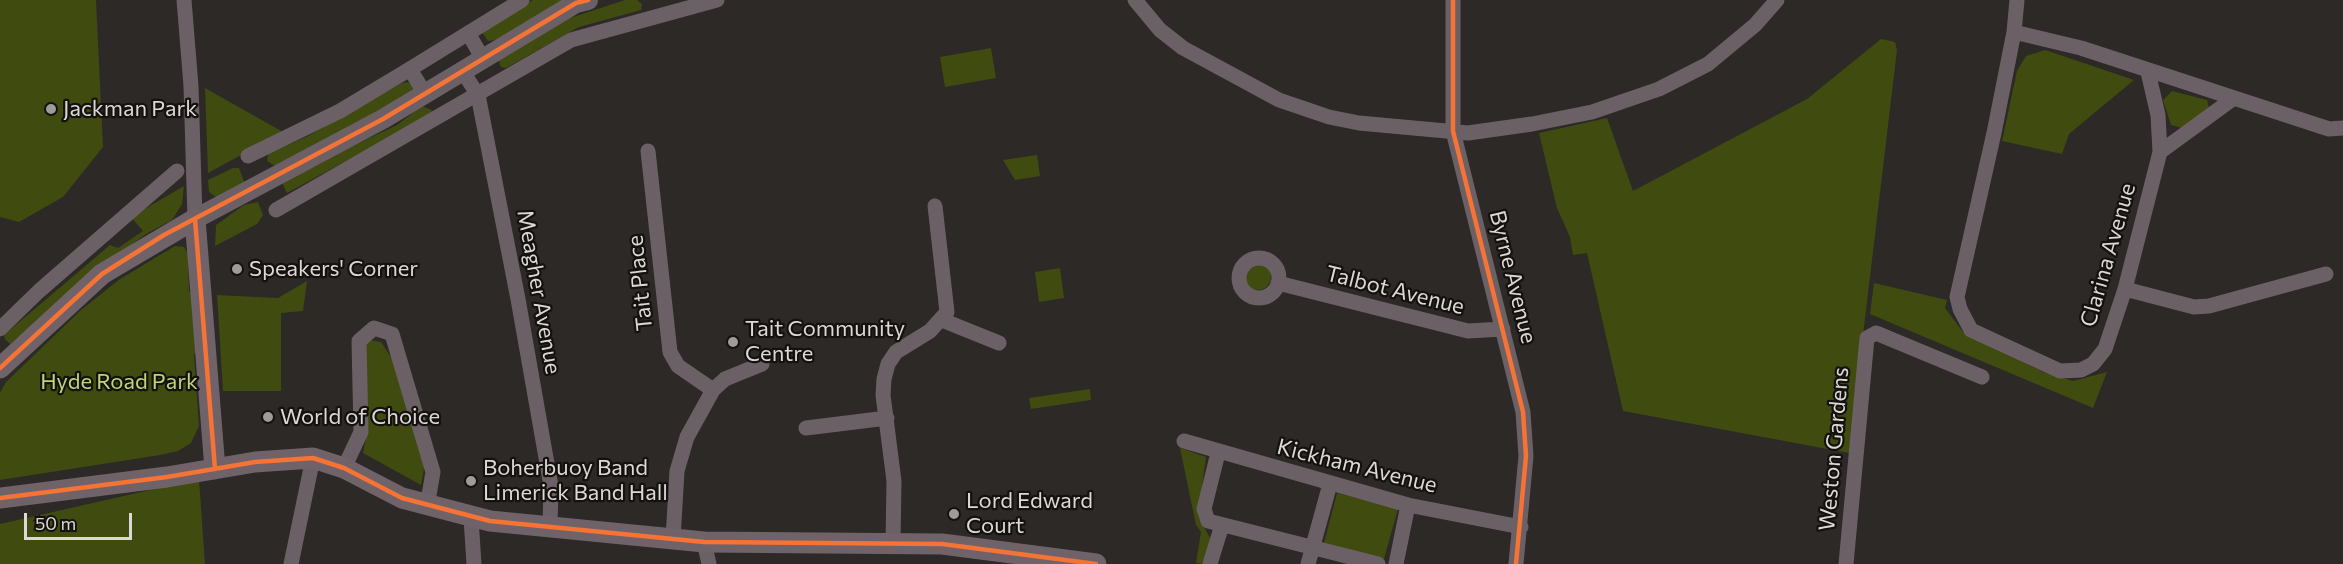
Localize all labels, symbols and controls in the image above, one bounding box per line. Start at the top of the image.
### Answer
place label: Jackman Park [63,96,197,122]
marker: Jackman Park [44,102,58,116]
street label: Clarina Avenue [2075,180,2141,330]
street label: Meagher Avenue [512,208,566,376]
street label: Byrne Avenue [1484,208,1542,346]
street label: Tait Place [622,234,658,332]
place label: Speakers' Corner [249,256,418,282]
street label: Talbot Avenue [1323,260,1467,320]
marker: Speakers' Corner [230,262,244,276]
place label: Tait Community Centre [745,316,905,368]
marker: Tait Community Centre [726,335,740,349]
street label: Weston Gardens [1814,366,1854,532]
park label: Hyde Road Park [40,369,198,395]
place label: World of Choice [280,404,440,430]
marker: World of Choice [261,410,275,424]
street label: Kickham Avenue [1274,433,1440,499]
place label: Boherbuoy Band Limerick Band Hall [483,455,668,506]
marker: Boherbuoy Band Limerick Band Hall [464,474,478,488]
place label: Lord Edward Court [966,488,1093,540]
scale bar [27,501,135,539]
marker: Lord Edward Court [947,507,961,521]
text: 50 m [35,512,76,534]

